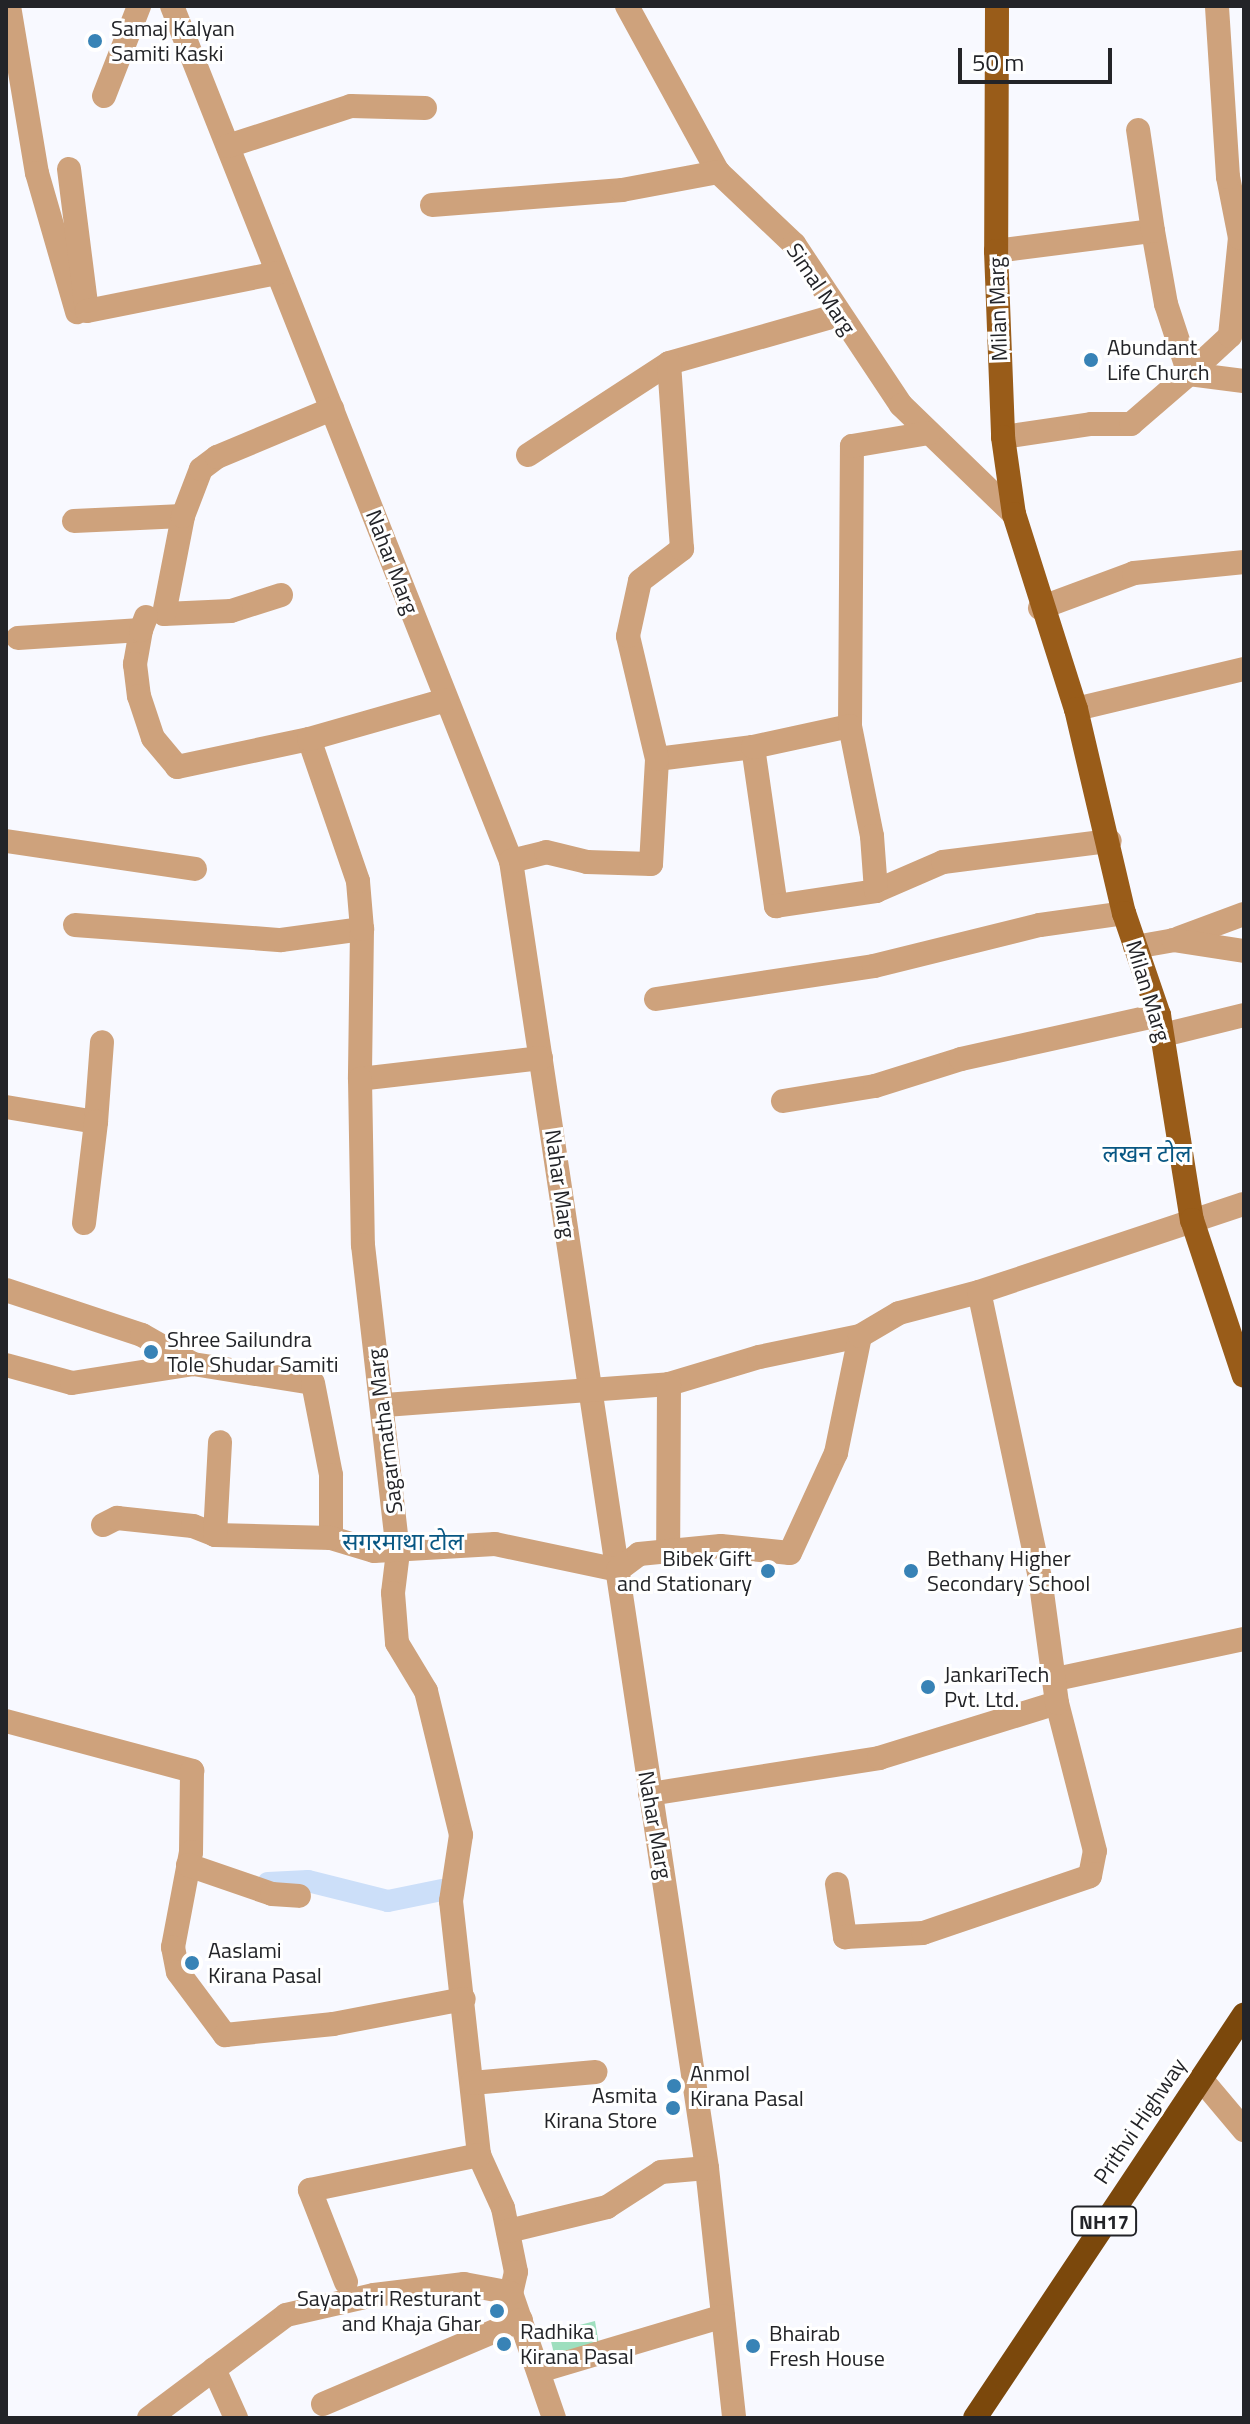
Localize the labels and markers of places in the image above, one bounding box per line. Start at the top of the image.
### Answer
place label: Samaj Kalyan Samiti Kaski [111,15,235,66]
marker: Samaj Kalyan Samiti Kaski [86,32,104,50]
place label: Abundant Life Church [1107,334,1210,386]
marker: Abundant Life Church [1082,351,1100,369]
place label: Shree Sailundra Tole Shudar Samiti [167,1326,338,1378]
marker: Shree Sailundra Tole Shudar Samiti [142,1343,160,1361]
place label: Bibek Gift and Stationary [617,1545,752,1596]
place label: Bethany Higher Secondary School [927,1545,1090,1596]
marker: Bibek Gift and Stationary [759,1562,777,1580]
marker: Bethany Higher Secondary School [902,1562,920,1580]
place label: JankariTech Pvt. Ltd. [944,1661,1049,1712]
marker: JankariTech Pvt. Ltd. [919,1678,937,1696]
place label: Aaslami Kirana Pasal [208,1937,322,1988]
marker: Aaslami Kirana Pasal [183,1954,201,1972]
place label: Anmol Kirana Pasal [690,2060,804,2112]
marker: Anmol Kirana Pasal [665,2077,683,2095]
place label: Asmita Kirana Store [544,2082,657,2134]
marker: Asmita Kirana Store [664,2099,682,2117]
place label: Sayapatri Resturant and Khaja Ghar [297,2285,481,2336]
marker: Sayapatri Resturant and Khaja Ghar [488,2302,506,2320]
place label: Radhika Kirana Pasal [520,2318,634,2370]
place label: Bhairab Fresh House [769,2320,885,2372]
marker: Radhika Kirana Pasal [495,2335,513,2353]
marker: Bhairab Fresh House [744,2337,762,2355]

